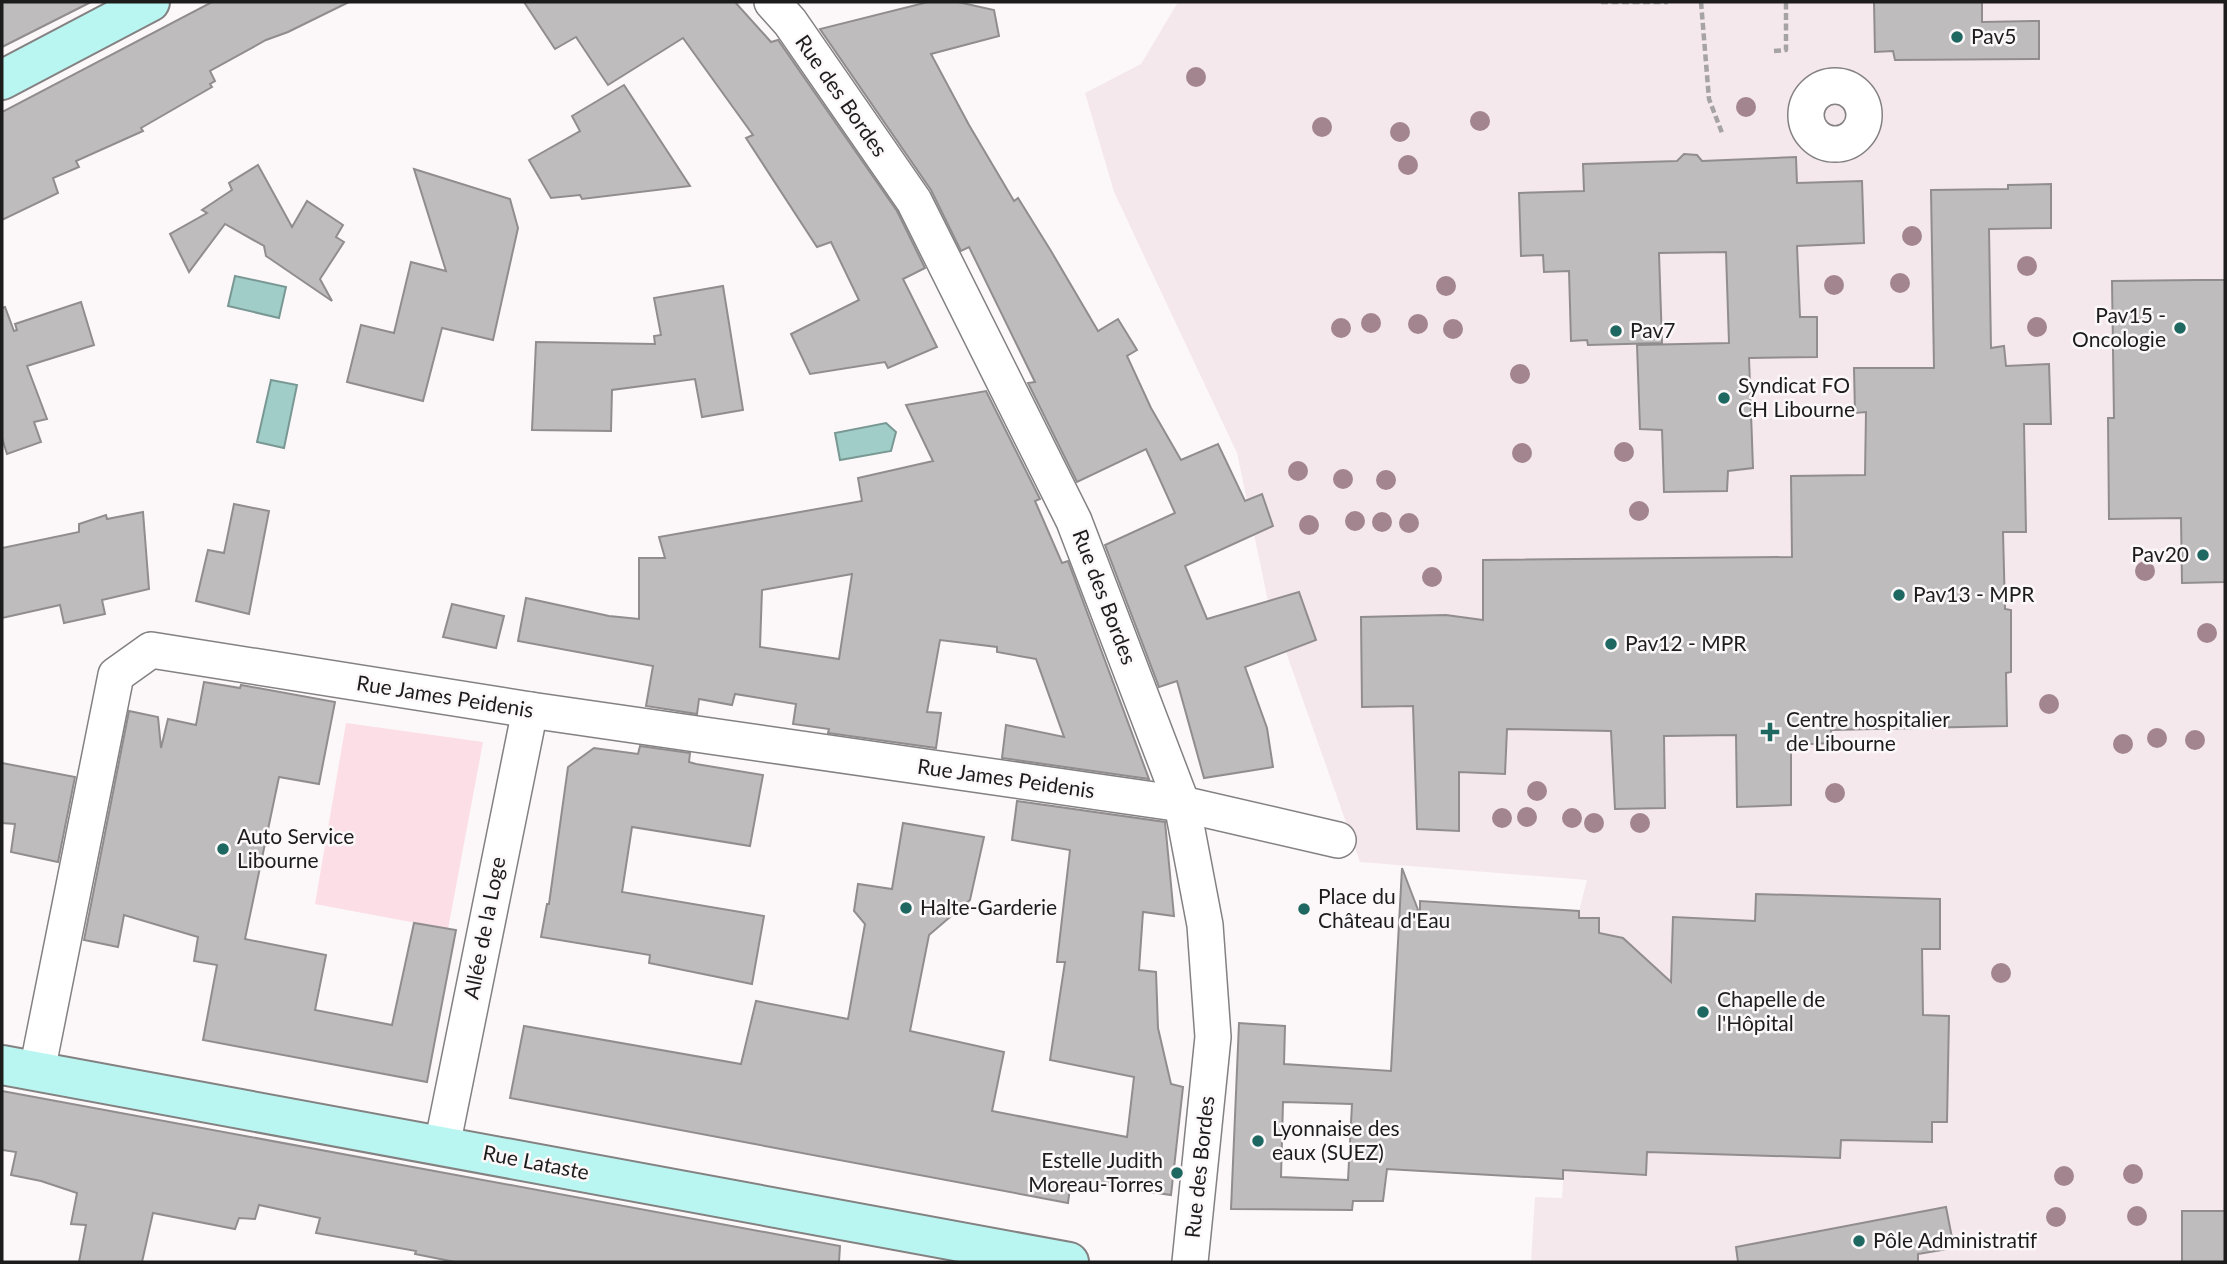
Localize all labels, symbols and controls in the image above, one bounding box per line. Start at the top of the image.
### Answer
place label: Pav5 [1971,23,2017,48]
marker: Pav5 [1949,29,1965,45]
street label: Rue des Bordes [791,30,893,161]
place label: Pav15 - Oncologie [2072,302,2166,351]
place label: Pav7 [1630,317,1676,342]
marker: Pav15 - Oncologie [2172,320,2188,336]
marker: Pav7 [1608,323,1624,339]
place label: Syndicat FO CH Libourne [1738,372,1855,421]
marker: Syndicat FO CH Libourne [1716,390,1732,406]
street label: Rue des Bordes [1068,525,1143,668]
place label: Pav20 [2131,541,2189,566]
marker: Pav20 [2195,547,2211,563]
place label: Pav13 - MPR [1913,581,2035,606]
marker: Pav13 - MPR [1891,587,1907,603]
place label: Pav12 - MPR [1625,630,1747,655]
marker: Pav12 - MPR [1603,636,1619,652]
street label: Rue James Peidenis [355,669,536,722]
place label: Centre hospitalier de Libourne [1786,706,1950,755]
marker: Centre hospitalier de Libourne [1760,722,1780,742]
street label: Rue James Peidenis [916,753,1097,802]
place label: Auto Service Libourne [237,823,354,872]
marker: Auto Service Libourne [215,841,231,857]
street label: Allée de la Loge [457,854,510,1001]
place label: Place du Château d'Eau [1318,883,1450,932]
place label: Halte-Garderie [920,894,1057,919]
marker: Halte-Garderie [898,900,914,916]
marker: Place du Château d'Eau [1296,901,1312,917]
place label: Chapelle de l'Hôpital [1717,986,1825,1035]
marker: Chapelle de l'Hôpital [1695,1004,1711,1020]
street label: Rue des Bordes [1179,1095,1218,1239]
place label: Lyonnaise des eaux (SUEZ) [1272,1115,1400,1164]
marker: Lyonnaise des eaux (SUEZ) [1250,1133,1266,1149]
street label: Rue Lataste [481,1139,591,1184]
place label: Estelle Judith Moreau-Torres [1028,1147,1163,1196]
marker: Estelle Judith Moreau-Torres [1169,1165,1185,1181]
place label: Pôle Administratif [1873,1227,2038,1252]
marker: Pôle Administratif [1851,1233,1867,1249]

